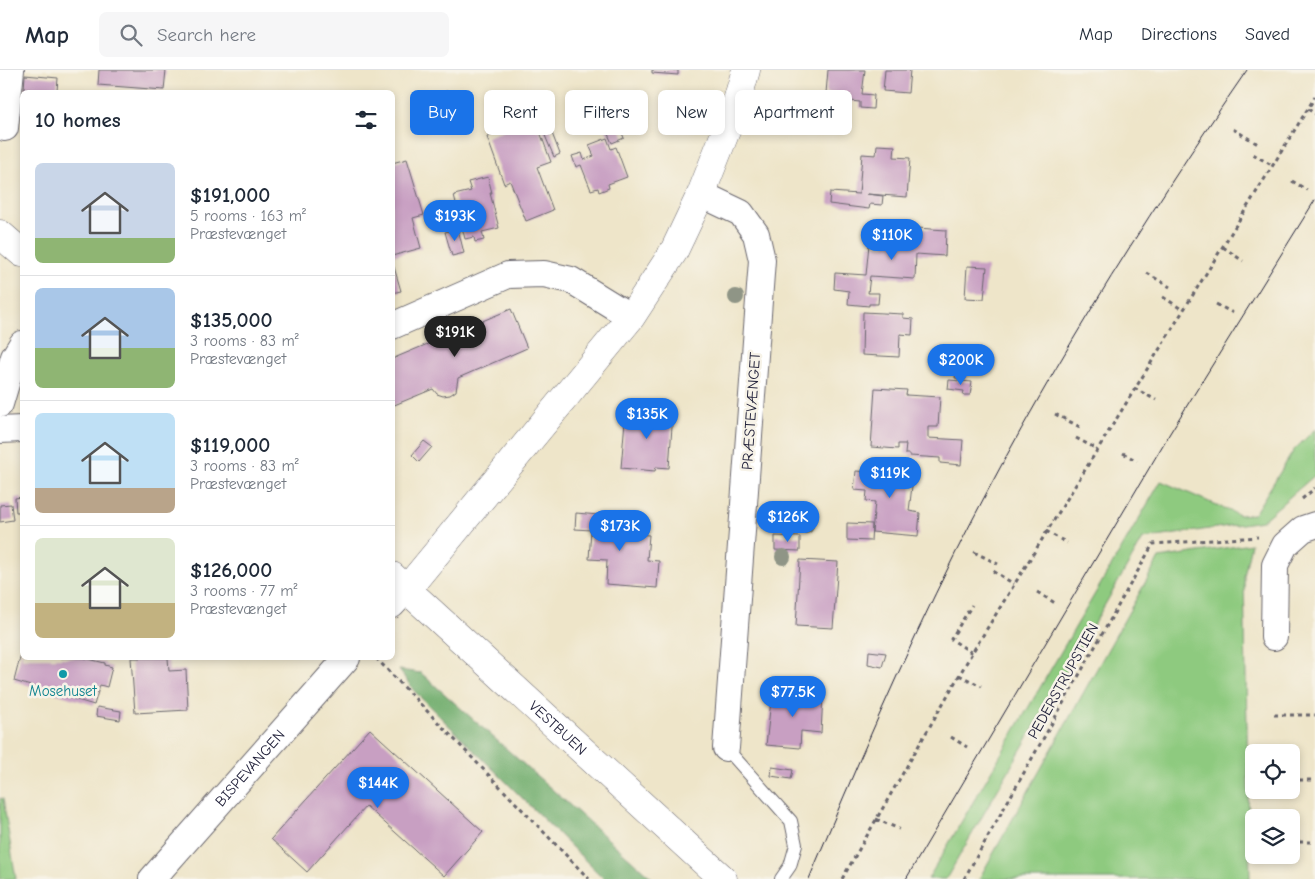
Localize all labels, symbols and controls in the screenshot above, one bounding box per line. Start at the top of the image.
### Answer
search box [99,12,449,57]
text: Map [25,21,69,49]
icon: search [117,21,145,49]
text: Search here [157,24,256,46]
text: Map [1079,24,1113,45]
text: Directions [1141,24,1217,45]
text: Saved [1245,24,1290,45]
chip: Buy [410,90,474,135]
chip: Rent [484,90,555,135]
chip: Filters [565,90,648,135]
chip: New [658,90,725,135]
chip: Apartment [735,90,852,135]
icon: filters [352,106,380,134]
text: 10 homes [35,108,121,132]
icon: home [75,183,135,243]
text: $191,000 [190,183,270,207]
pin: $193K [420,200,490,242]
text: 5 rooms · 163 m² [190,207,306,225]
text: $193K [434,207,476,225]
pin: $110K [857,218,927,261]
text: Præstevænget [190,225,286,243]
text: $110K [872,226,912,244]
icon: home [75,308,135,368]
text: $135,000 [190,308,272,332]
pin: $191K [420,316,490,358]
text: $191K [435,323,475,341]
text: 3 rooms · 83 m² [190,332,299,350]
pin: $200K [926,344,996,386]
text: Præstevænget [190,350,286,368]
street label: PRÆSTEVÆNGET [738,351,764,471]
text: $200K [939,351,983,369]
pin: $135K [612,398,682,440]
text: $135K [626,405,668,423]
icon: home [75,433,135,493]
text: $119,000 [190,433,270,457]
pin: $119K [855,456,925,499]
text: 3 rooms · 83 m² [190,457,299,475]
text: $119K [870,464,910,482]
text: Præstevænget [190,475,286,493]
pin: $126K [753,500,823,543]
text: $126K [767,508,809,526]
pin: $173K [585,510,655,552]
text: $173K [600,517,640,535]
icon: home [75,558,135,618]
text: $126,000 [190,558,272,582]
text: 3 rooms · 77 m² [190,582,298,600]
text: Præstevænget [190,600,286,618]
street label: PEDERSTRUPSTIEN [1024,620,1102,742]
marker: Mosehuset [57,668,69,680]
pin: $77.5K [752,676,834,718]
place label: Mosehuset [29,682,98,700]
text: $77.5K [771,683,815,701]
street label: VESTBUEN [525,697,591,759]
street label: BISPEVANGEN [211,726,289,810]
map controls [1245,744,1300,864]
button: locate [1245,744,1300,799]
pin: $144K [343,766,413,809]
text: $144K [358,774,398,792]
button: layers [1245,809,1300,864]

